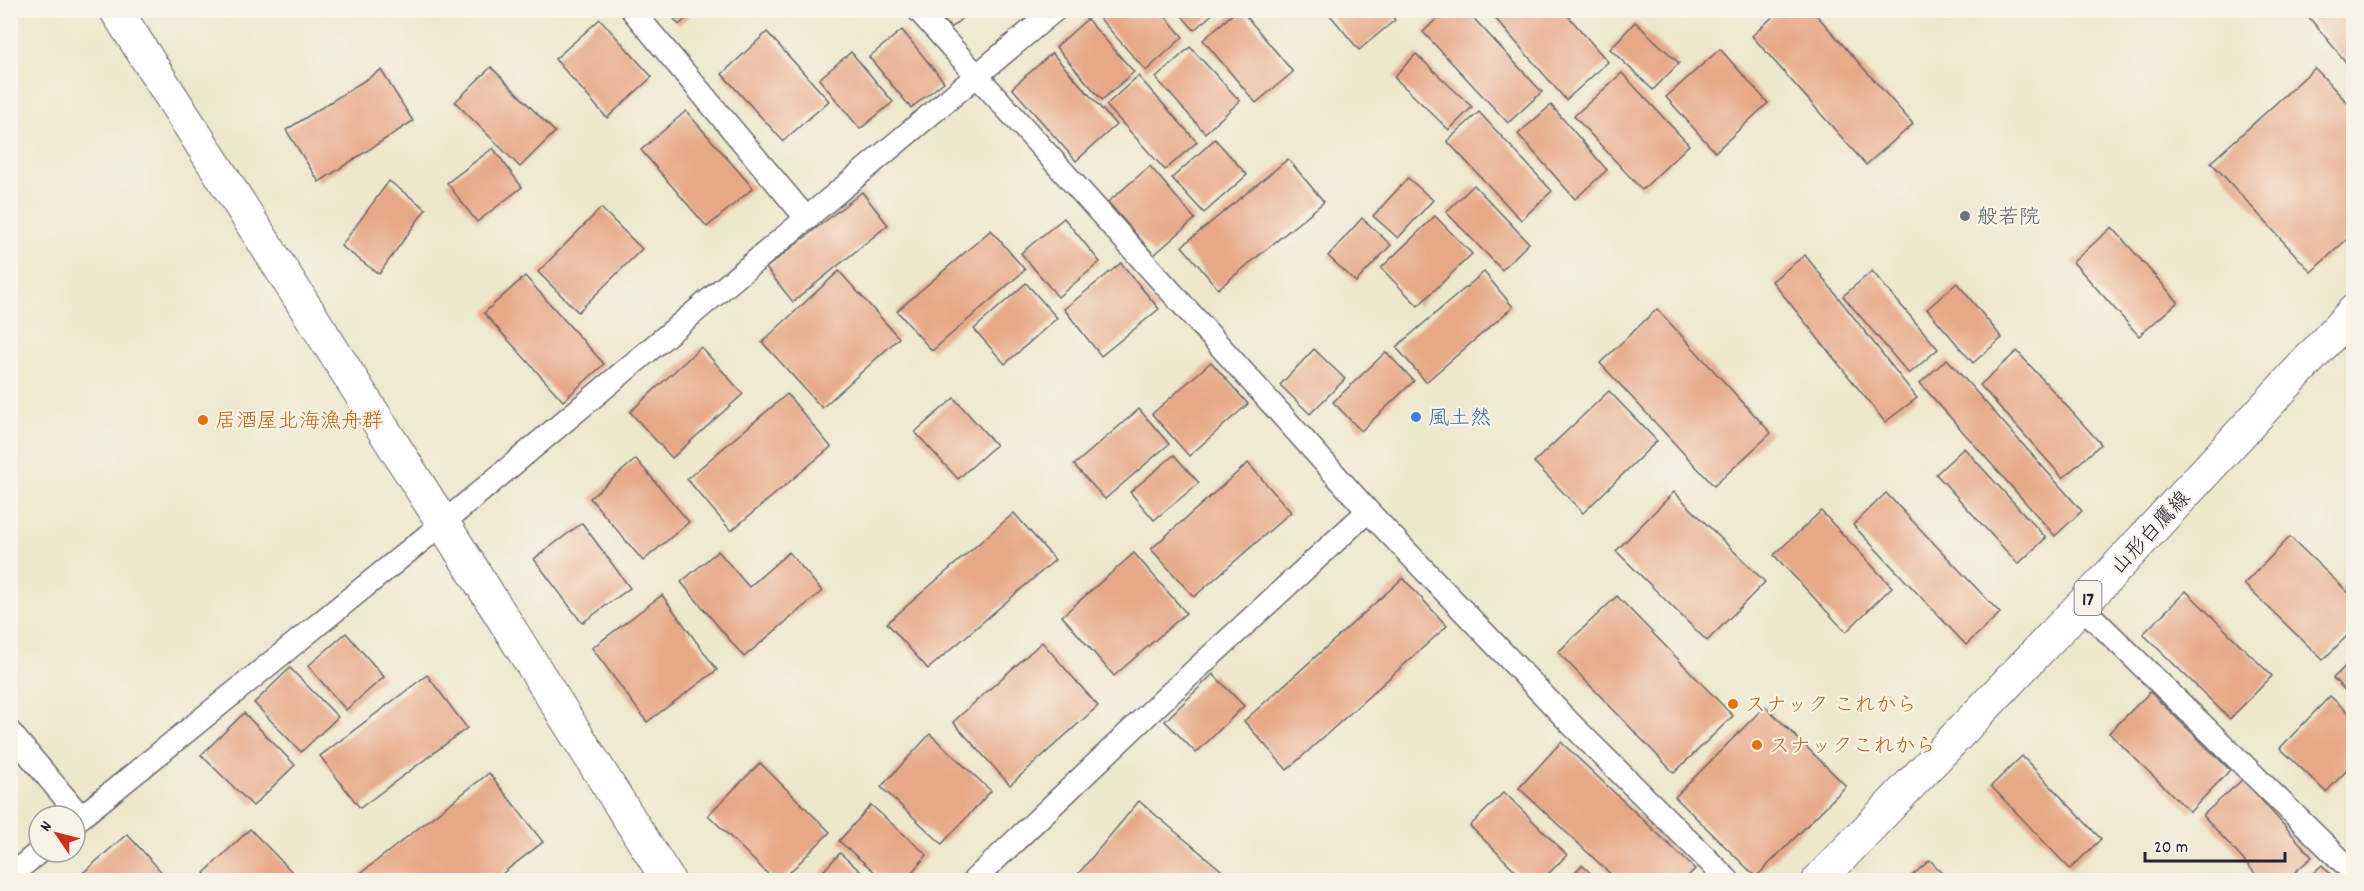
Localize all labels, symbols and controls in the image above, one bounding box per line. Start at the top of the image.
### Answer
place label: 般若院 [1977,204,2040,234]
marker: 般若院 [1958,209,1972,223]
place label: 風土然 [1428,405,1491,435]
place label: 居酒屋北海漁舟群 [215,408,383,438]
marker: 風土然 [1409,410,1423,424]
marker: 居酒屋北海漁舟群 [196,413,210,427]
street label: 山形白鷹線 [2105,485,2199,583]
road number: 17 [2074,581,2102,615]
place label: スナック これから [1745,692,1917,722]
marker: スナック これから [1726,697,1740,711]
place label: スナックこれから [1769,733,1937,763]
marker: スナックこれから [1750,738,1764,752]
north arrow [27,804,87,864]
text: N [35,817,59,837]
scale bar [2145,825,2284,863]
text: 20 m [2154,836,2188,861]

